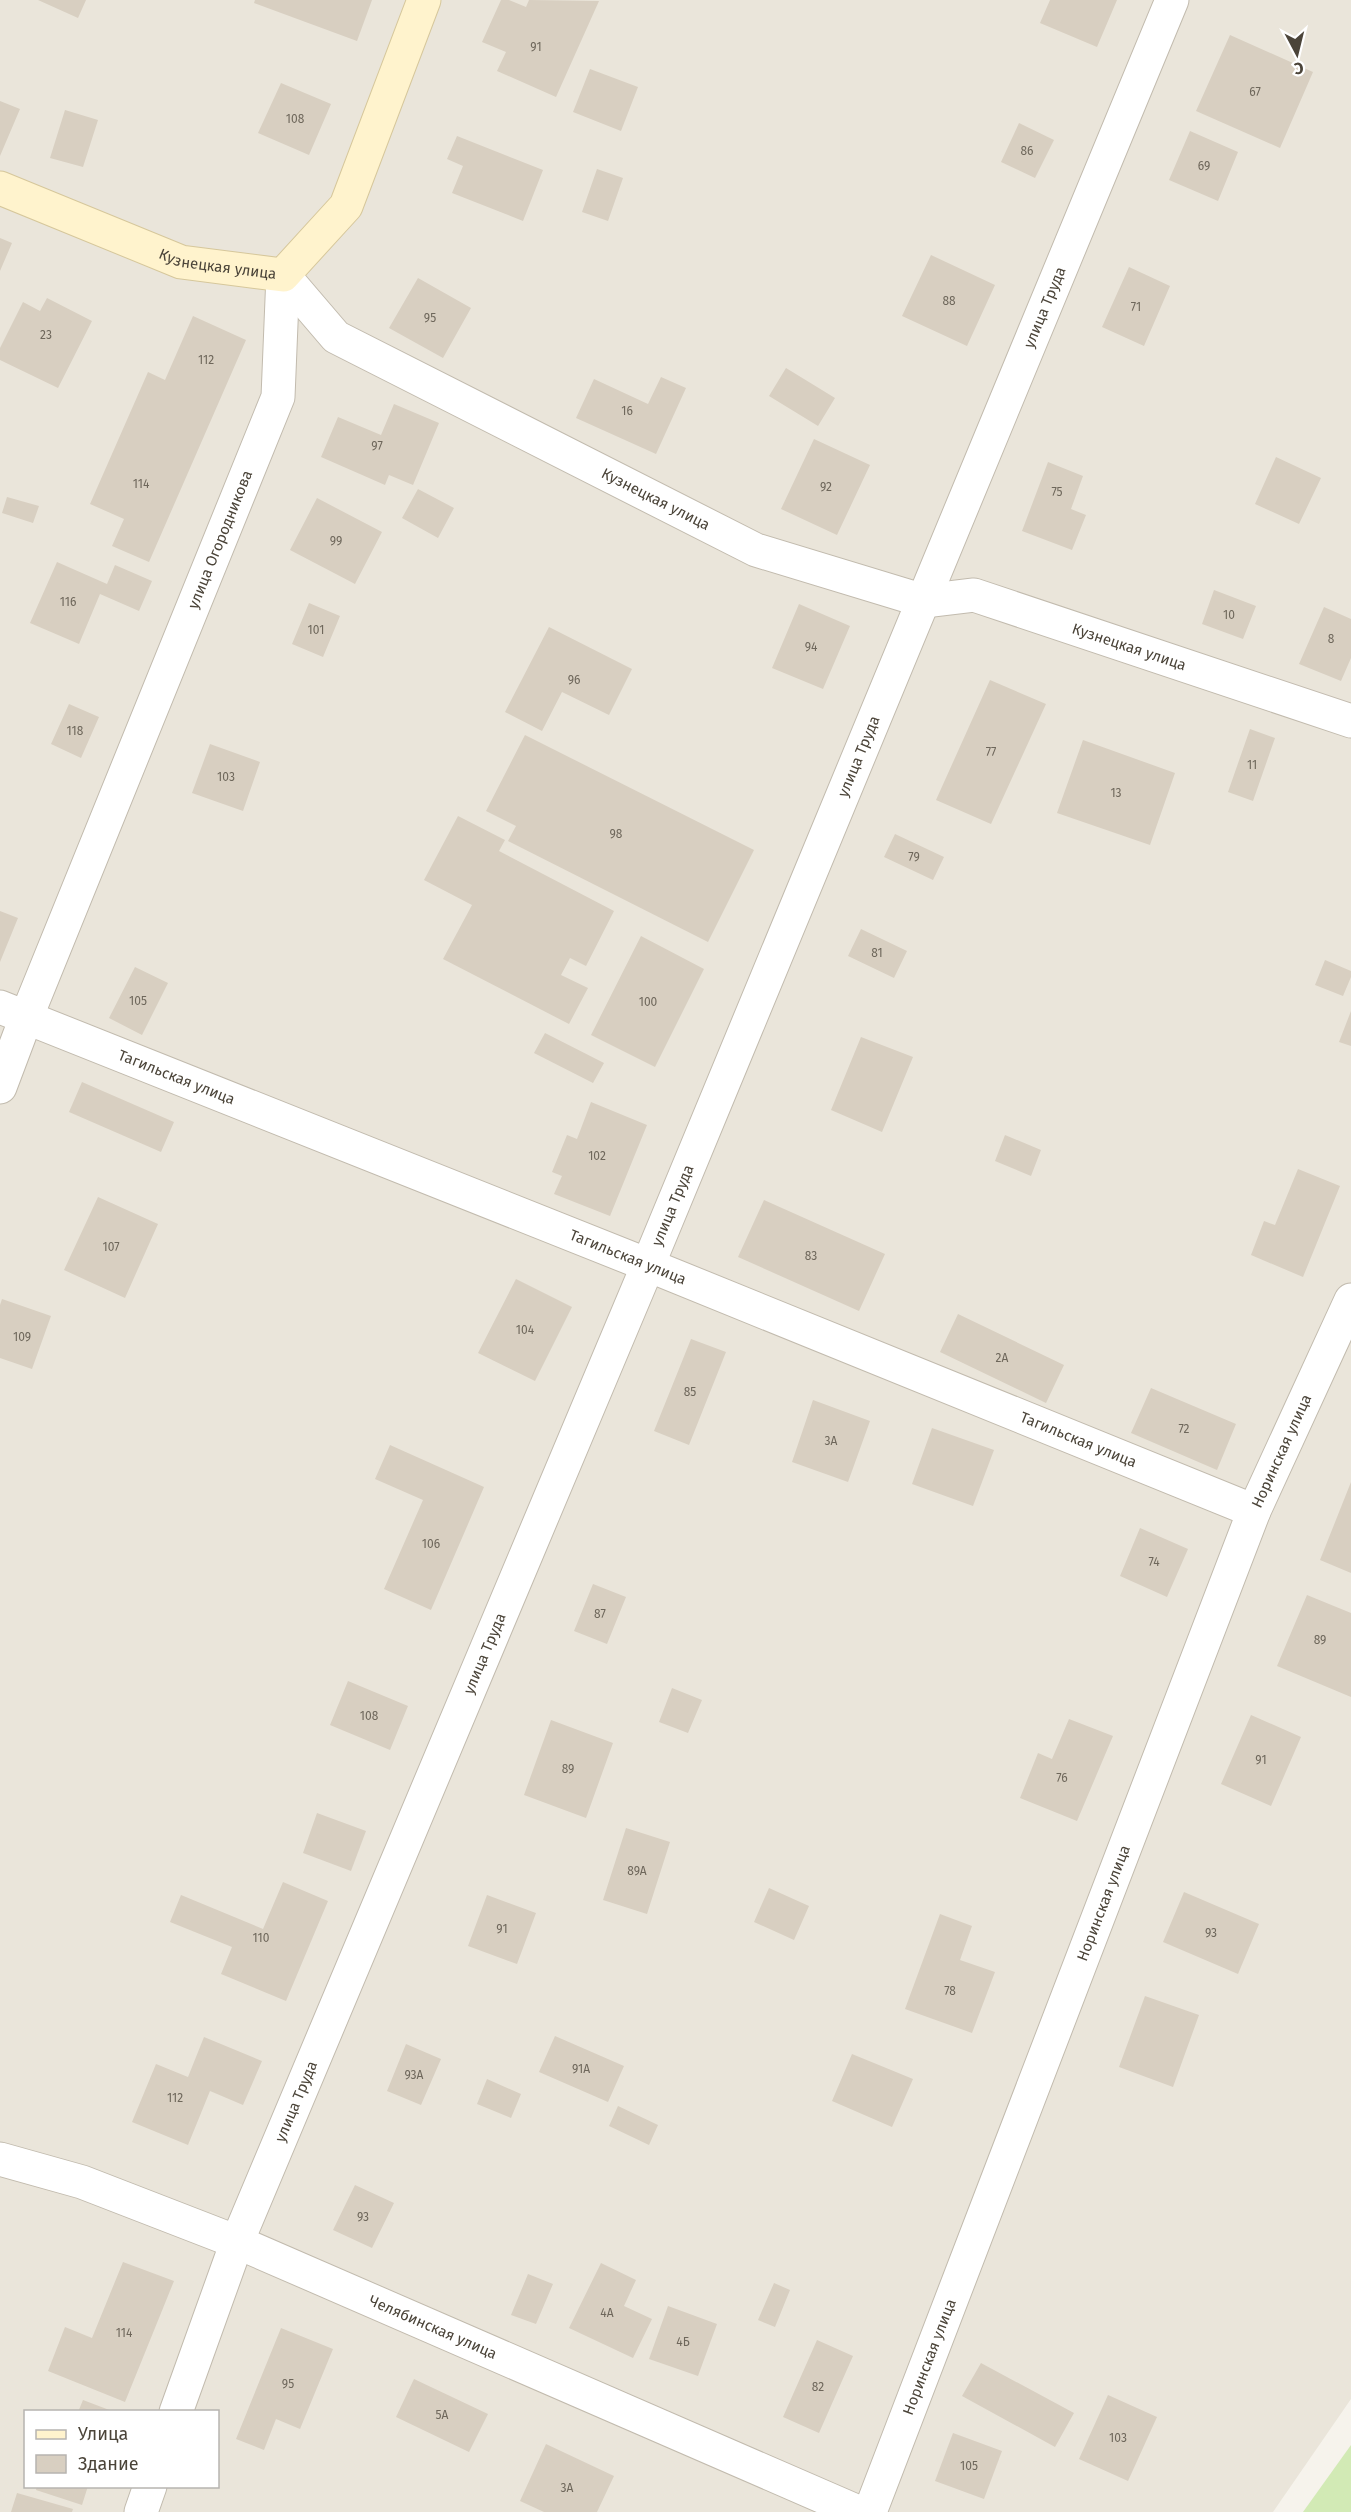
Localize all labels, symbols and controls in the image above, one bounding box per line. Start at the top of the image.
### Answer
north arrow [1267,24,1327,84]
house number: 91 [530,40,542,54]
text: С [1292,58,1304,78]
house number: 67 [1249,85,1261,99]
house number: 108 [286,112,305,126]
house number: 86 [1020,144,1034,158]
house number: 69 [1198,159,1210,173]
street label: Кузнецкая улица [156,245,277,283]
street label: улица Труда [1020,264,1069,351]
house number: 88 [942,294,956,308]
house number: 71 [1131,300,1141,314]
house number: 95 [424,311,436,325]
house number: 23 [40,328,52,342]
house number: 112 [198,353,214,367]
house number: 16 [621,404,633,418]
house number: 97 [371,439,383,453]
street label: Кузнецкая улица [598,464,713,534]
street label: улица Огородникова [184,468,256,611]
house number: 114 [133,477,150,491]
house number: 92 [820,480,832,494]
house number: 75 [1051,485,1063,499]
house number: 99 [330,534,342,548]
house number: 116 [60,595,76,609]
house number: 10 [1223,608,1235,622]
street label: Кузнецкая улица [1070,619,1188,674]
house number: 101 [308,623,324,637]
house number: 8 [1328,632,1335,646]
house number: 94 [805,640,818,654]
house number: 96 [568,673,580,687]
street label: улица Труда [834,713,883,800]
house number: 118 [67,724,84,738]
house number: 77 [986,745,996,759]
house number: 11 [1247,758,1257,772]
house number: 103 [217,770,235,784]
house number: 13 [1110,786,1122,800]
house number: 98 [610,827,623,841]
house number: 79 [908,850,920,864]
house number: 81 [871,946,883,960]
house number: 105 [129,994,147,1008]
house number: 100 [639,995,658,1009]
street label: Тагильская улица [116,1046,237,1109]
house number: 102 [588,1149,606,1163]
street label: улица Труда [648,1162,697,1249]
street label: Тагильская улица [567,1226,689,1289]
house number: 107 [103,1240,119,1254]
house number: 83 [805,1249,817,1263]
house number: 104 [516,1323,535,1337]
house number: 109 [13,1330,31,1344]
house number: 2А [996,1351,1009,1365]
house number: 85 [684,1385,696,1399]
street label: Норинская улица [1248,1392,1315,1511]
street label: Тагильская улица [1018,1408,1139,1471]
house number: 72 [1178,1422,1190,1436]
house number: 3А [825,1434,838,1448]
house number: 106 [422,1537,440,1551]
house number: 74 [1148,1555,1160,1569]
house number: 87 [594,1607,606,1621]
street label: улица Труда [460,1610,510,1697]
house number: 89 [1314,1633,1326,1647]
house number: 108 [360,1709,379,1723]
house number: 91 [1255,1753,1267,1767]
house number: 89 [562,1762,574,1776]
house number: 76 [1056,1771,1068,1785]
street label: Норинская улица [1073,1843,1134,1964]
house number: 89А [627,1864,647,1878]
house number: 91 [496,1922,508,1936]
house number: 93 [1205,1926,1217,1940]
house number: 110 [253,1931,270,1945]
house number: 78 [944,1984,956,1998]
street label: улица Труда [271,2058,321,2145]
house number: 91А [572,2062,590,2076]
house number: 93А [405,2068,424,2082]
house number: 112 [167,2091,183,2105]
house number: 93 [357,2210,369,2224]
street label: Челябинская улица [366,2291,500,2363]
street label: Норинская улица [899,2296,960,2418]
house number: 4А [600,2306,614,2320]
house number: 114 [116,2326,133,2340]
house number: 4Б [676,2335,690,2349]
house number: 95 [282,2377,294,2391]
house number: 82 [812,2380,824,2394]
house number: 5А [436,2408,449,2422]
legend [24,2410,219,2488]
text: Улица [78,2423,128,2445]
house number: 103 [1109,2431,1127,2445]
text: Здание [78,2453,139,2475]
house number: 105 [960,2459,978,2473]
house number: 3А [561,2481,574,2495]

